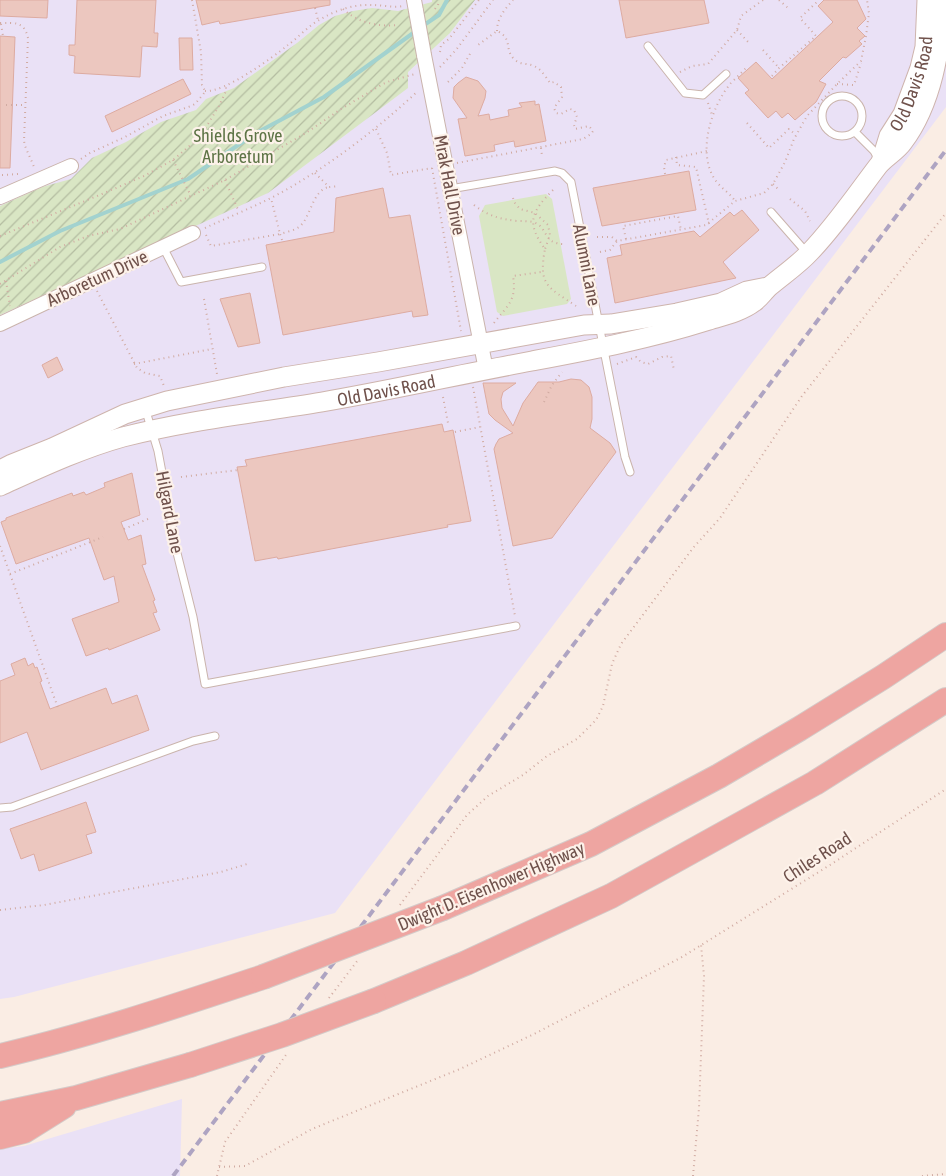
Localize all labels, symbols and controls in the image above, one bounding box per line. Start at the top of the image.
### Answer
street label: Old Davis Road [884,36,936,135]
park label: Shields Grove Arboretum [193,125,283,167]
street label: Mrak Hall Drive [430,133,470,237]
street label: Alumni Lane [569,222,605,308]
street label: Arboretum Drive [43,245,151,311]
street label: Old Davis Road [336,370,437,410]
street label: Hilgard Lane [152,469,188,555]
street label: Chiles Road [779,827,855,887]
street label: Dwight D. Eisenhower Highway [395,837,587,935]

